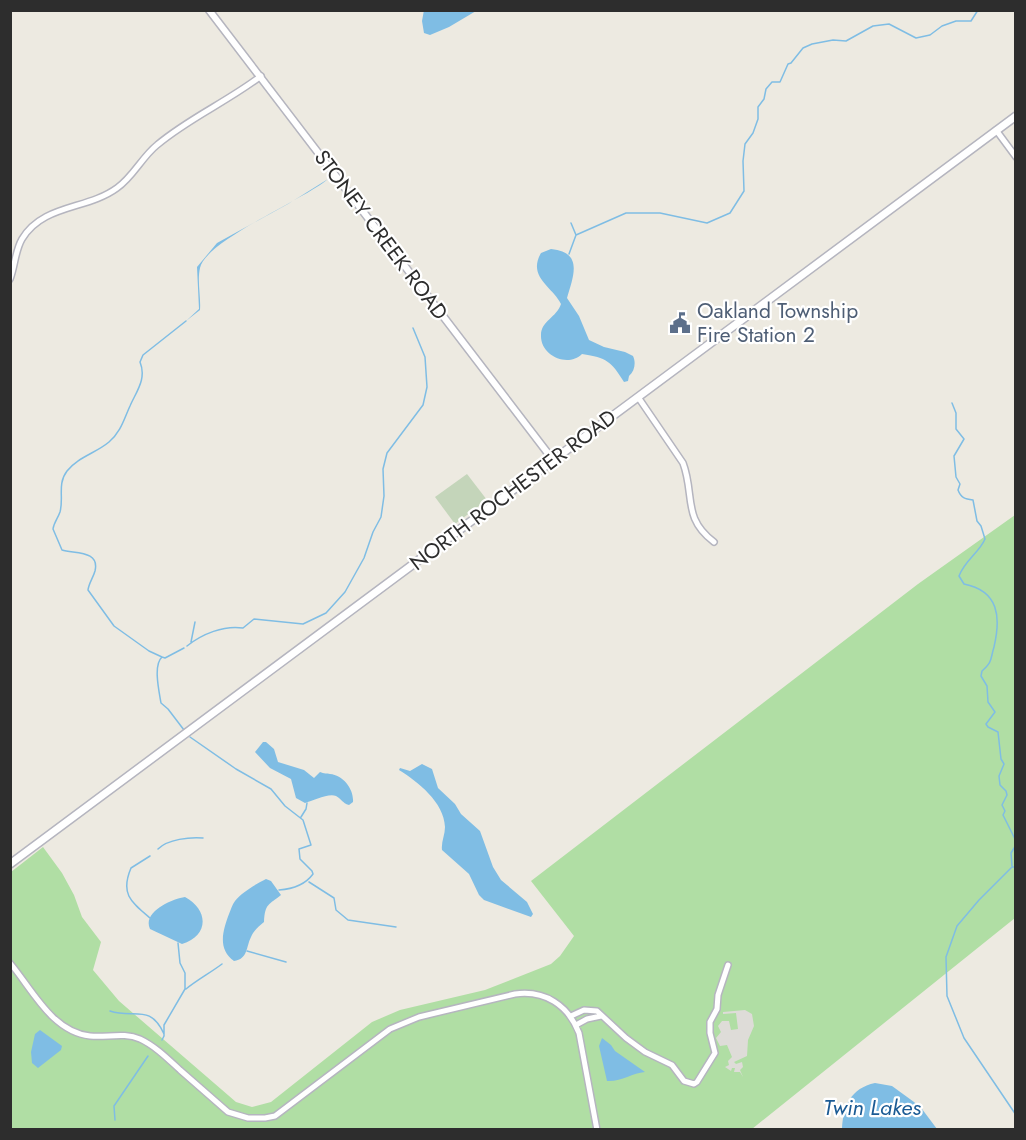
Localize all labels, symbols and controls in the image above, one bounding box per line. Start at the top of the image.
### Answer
street label: STONEY CREEK ROAD [307,144,455,326]
place label: Oakland Township Fire Station 2 [697,296,858,350]
public building icon: Oakland Township Fire Station 2 [668,311,692,335]
street label: NORTH ROCHESTER ROAD [403,402,623,578]
water label: Twin Lakes [823,1091,921,1123]

